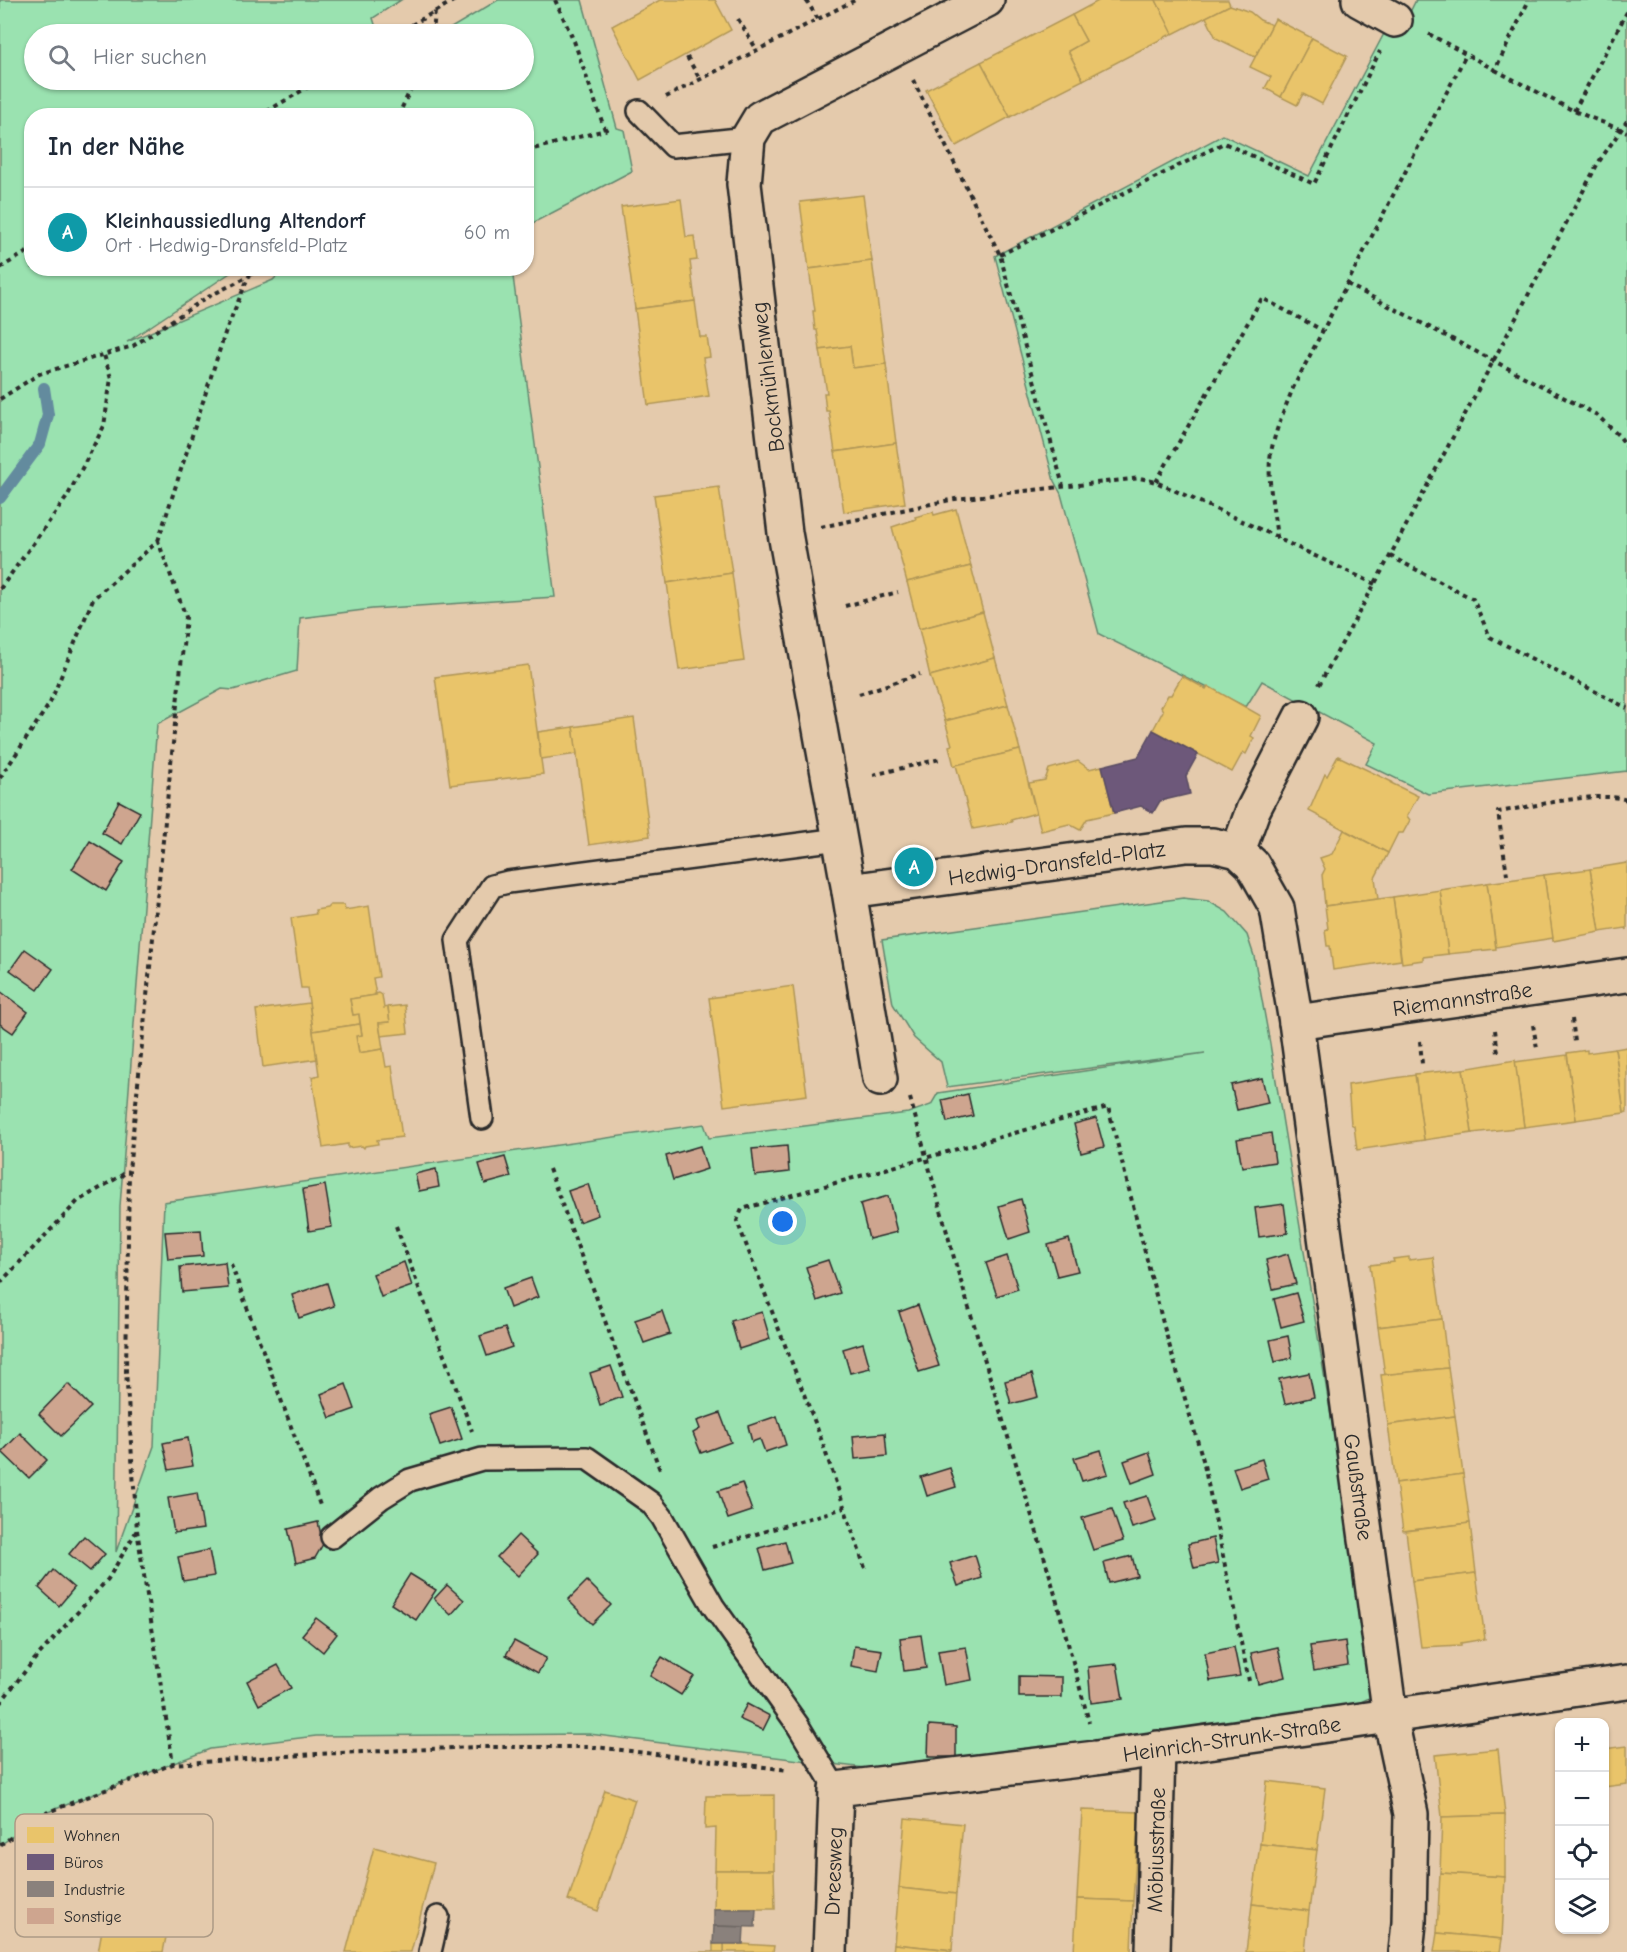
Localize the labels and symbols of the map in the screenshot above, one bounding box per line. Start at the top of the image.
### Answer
street label: Bockmühlenweg [746,300,790,454]
street label: Hedwig-Dransfeld-Platz [946,836,1167,891]
pin: A [894,844,934,890]
street label: Riemannstraße [1391,977,1534,1022]
your location [768,1207,797,1236]
street label: Gaußstraße [1338,1432,1378,1542]
street label: Heinrich-Strunk-Straße [1121,1711,1343,1768]
street label: Möbiusstraße [1142,1787,1171,1913]
legend [15,1814,213,1937]
street label: Dreesweg [819,1826,849,1916]
text: Wohnen [64,1827,120,1845]
text: Büros [64,1854,104,1872]
text: Industrie [64,1881,125,1899]
text: Sonstige [64,1908,122,1926]

